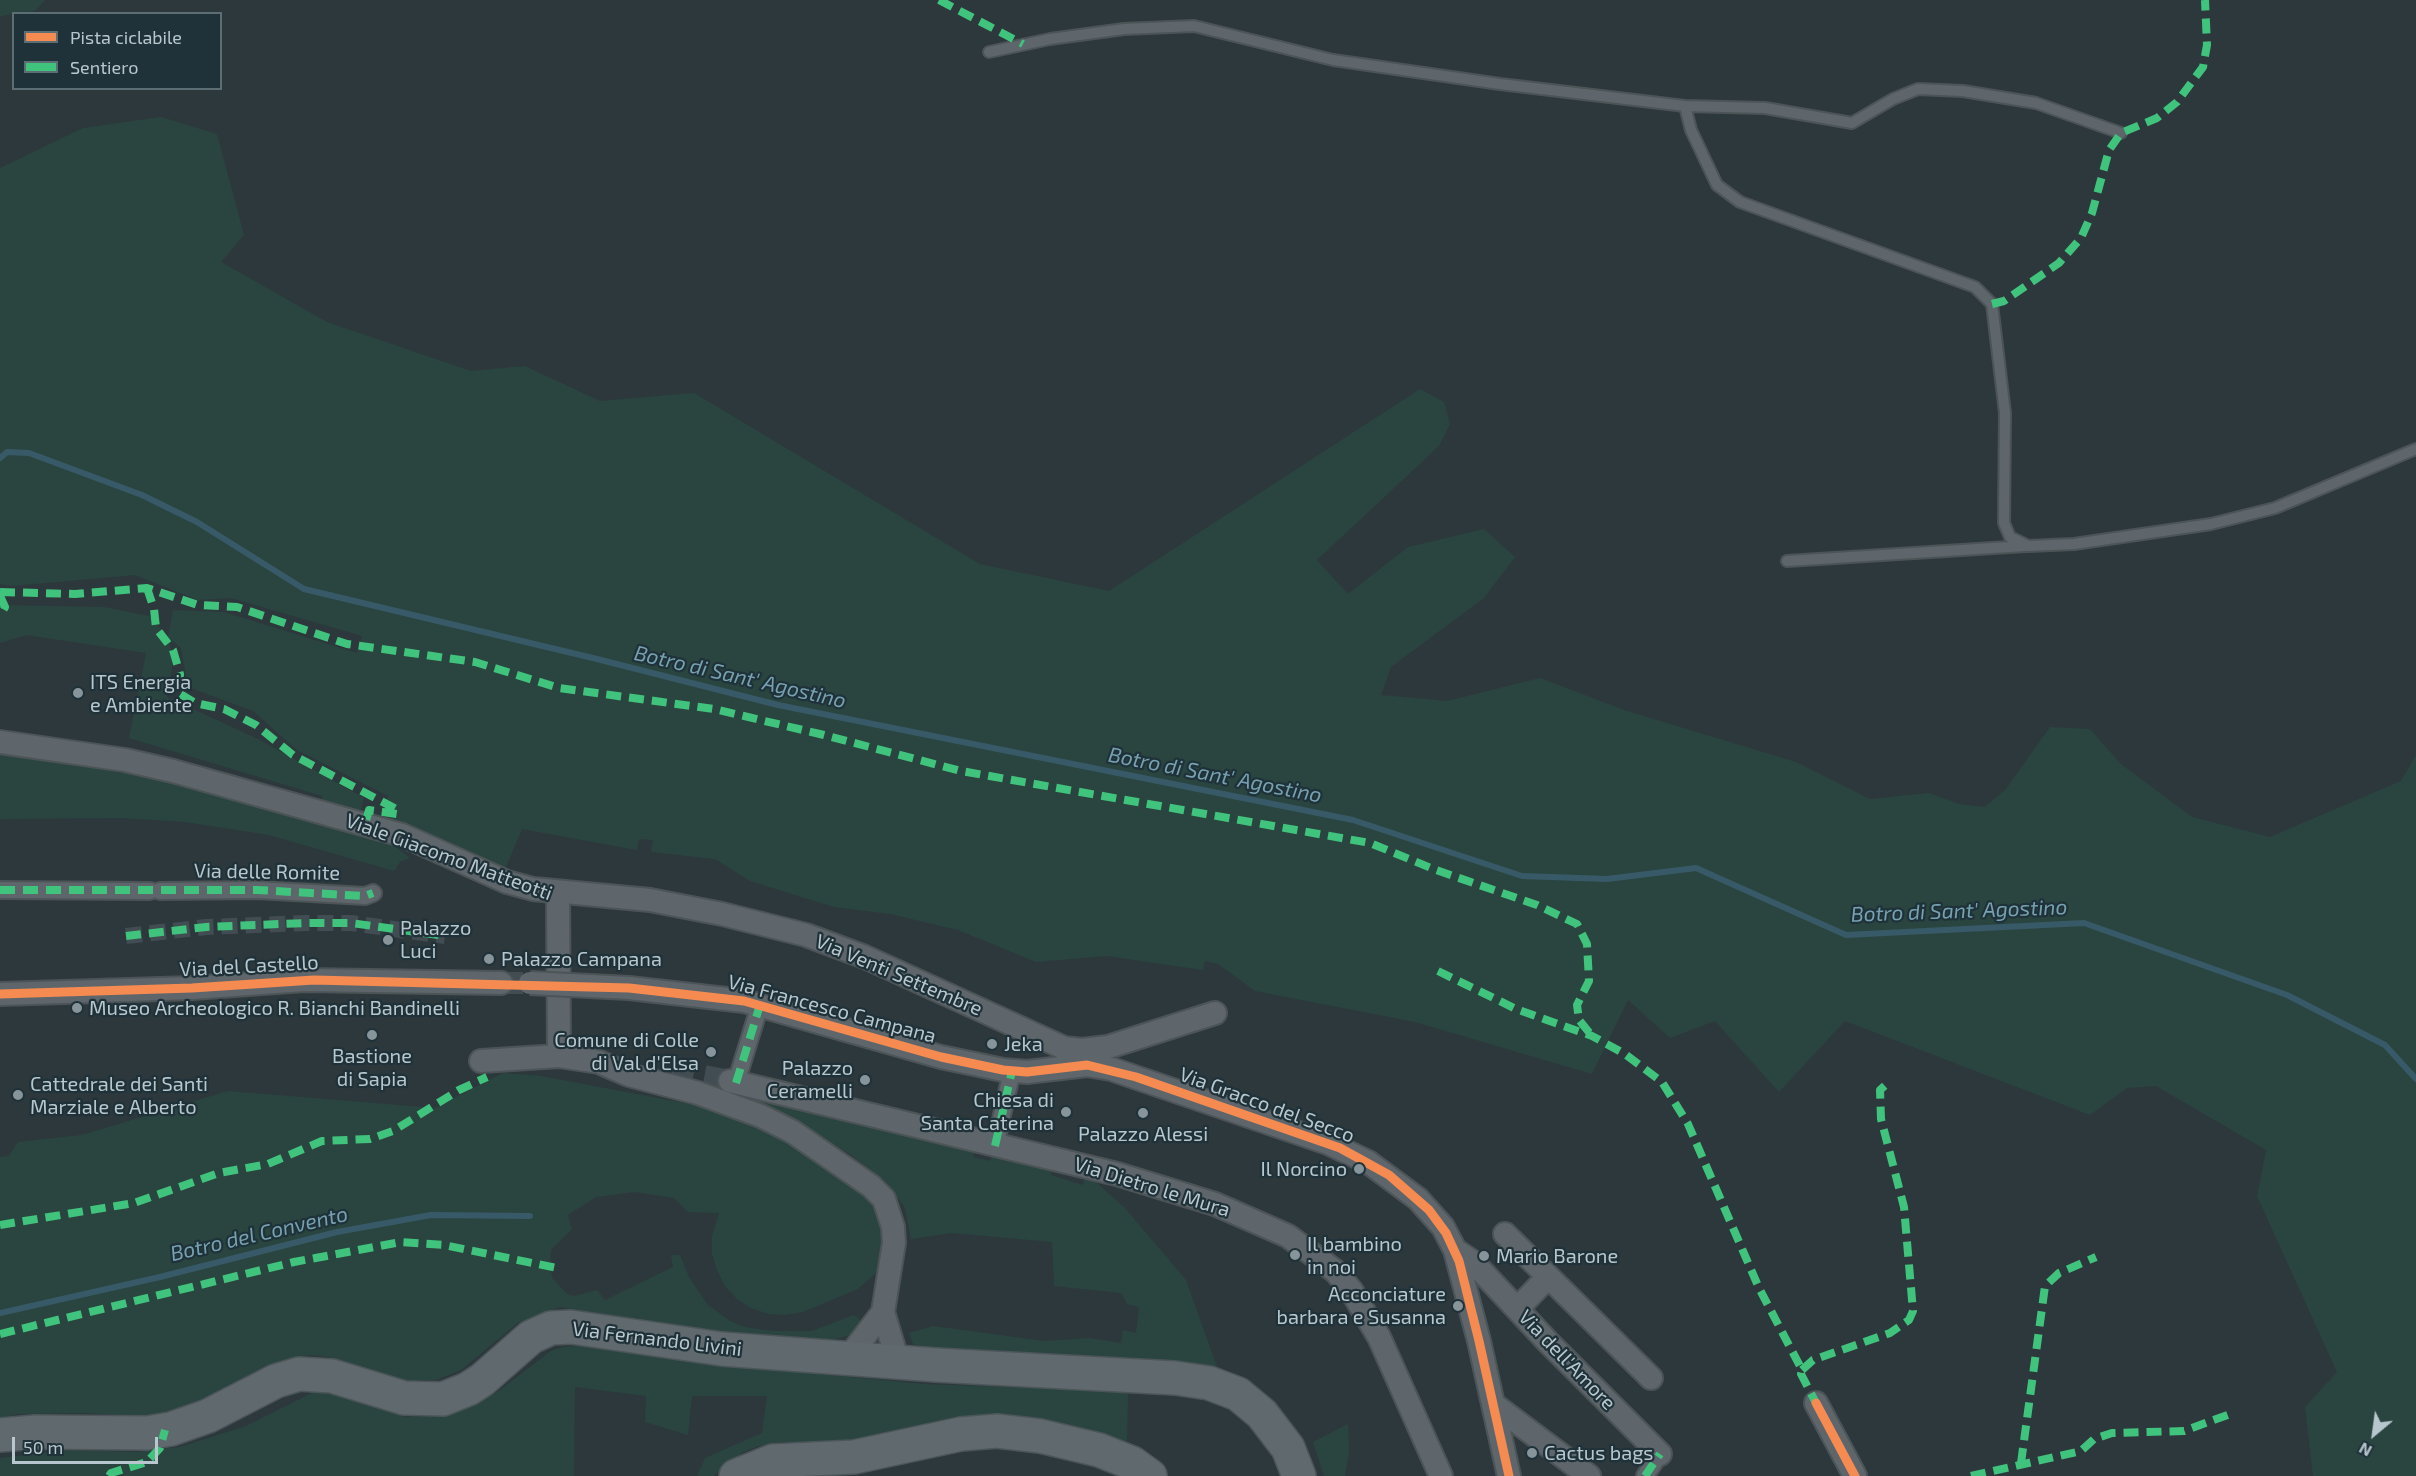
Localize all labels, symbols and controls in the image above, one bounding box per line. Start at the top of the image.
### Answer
legend [12,12,222,90]
text: Pista ciclabile [70,26,182,48]
text: Sentiero [70,56,138,78]
water label: Botro di Sant' Agostino [632,640,848,714]
place label: ITS Energia e Ambiente [90,670,192,717]
marker: ITS Energia e Ambiente [71,686,85,700]
water label: Botro di Sant' Agostino [1106,742,1324,808]
street label: Viale Giacomo Matteotti [342,808,556,906]
street label: Via delle Romite [194,859,340,885]
water label: Botro di Sant' Agostino [1850,895,2068,927]
place label: Palazzo Luci [400,916,471,963]
street label: Via Venti Settembre [812,929,986,1021]
marker: Palazzo Luci [381,933,395,947]
place label: Palazzo Campana [501,947,662,971]
street label: Via del Castello [179,950,319,982]
marker: Palazzo Campana [482,952,496,966]
street label: Via Francesco Campana [725,970,939,1048]
place label: Museo Archeologico R. Bianchi Bandinelli [89,996,460,1020]
marker: Museo Archeologico R. Bianchi Bandinelli [70,1001,84,1015]
marker: Bastione di Sapia [365,1028,379,1042]
place label: Comune di Colle di Val d'Elsa [554,1028,699,1075]
place label: Jeka [1004,1032,1043,1056]
marker: Jeka [985,1037,999,1051]
place label: Bastione di Sapia [332,1044,412,1091]
marker: Comune di Colle di Val d'Elsa [704,1045,718,1059]
place label: Palazzo Ceramelli [767,1056,853,1103]
street label: Via Gracco del Secco [1176,1062,1358,1148]
place label: Cattedrale dei Santi Marziale e Alberto [30,1072,208,1119]
marker: Palazzo Ceramelli [858,1073,872,1087]
marker: Cattedrale dei Santi Marziale e Alberto [11,1088,25,1102]
place label: Chiesa di Santa Caterina [921,1088,1054,1135]
marker: Chiesa di Santa Caterina [1059,1105,1073,1119]
marker: Palazzo Alessi [1136,1106,1150,1120]
place label: Palazzo Alessi [1078,1122,1208,1146]
street label: Via Dietro le Mura [1071,1152,1233,1222]
place label: Il Norcino [1260,1157,1347,1181]
marker: Il Norcino [1352,1162,1366,1176]
water label: Botro del Convento [168,1201,350,1267]
place label: Il bambino in noi [1307,1232,1402,1279]
place label: Mario Barone [1496,1244,1618,1268]
marker: Il bambino in noi [1288,1248,1302,1262]
marker: Mario Barone [1477,1249,1491,1263]
place label: Acconciature barbara e Susanna [1277,1282,1446,1329]
marker: Acconciature barbara e Susanna [1451,1299,1465,1313]
street label: Via dell'Amore [1513,1305,1621,1415]
street label: Via Fernando Livini [571,1317,743,1361]
north arrow [2344,1404,2404,1464]
scale bar [15,1425,160,1463]
text: 50 m [23,1436,63,1458]
text: N [2355,1439,2375,1461]
place label: Cactus bags [1544,1441,1653,1465]
marker: Cactus bags [1525,1446,1539,1460]

